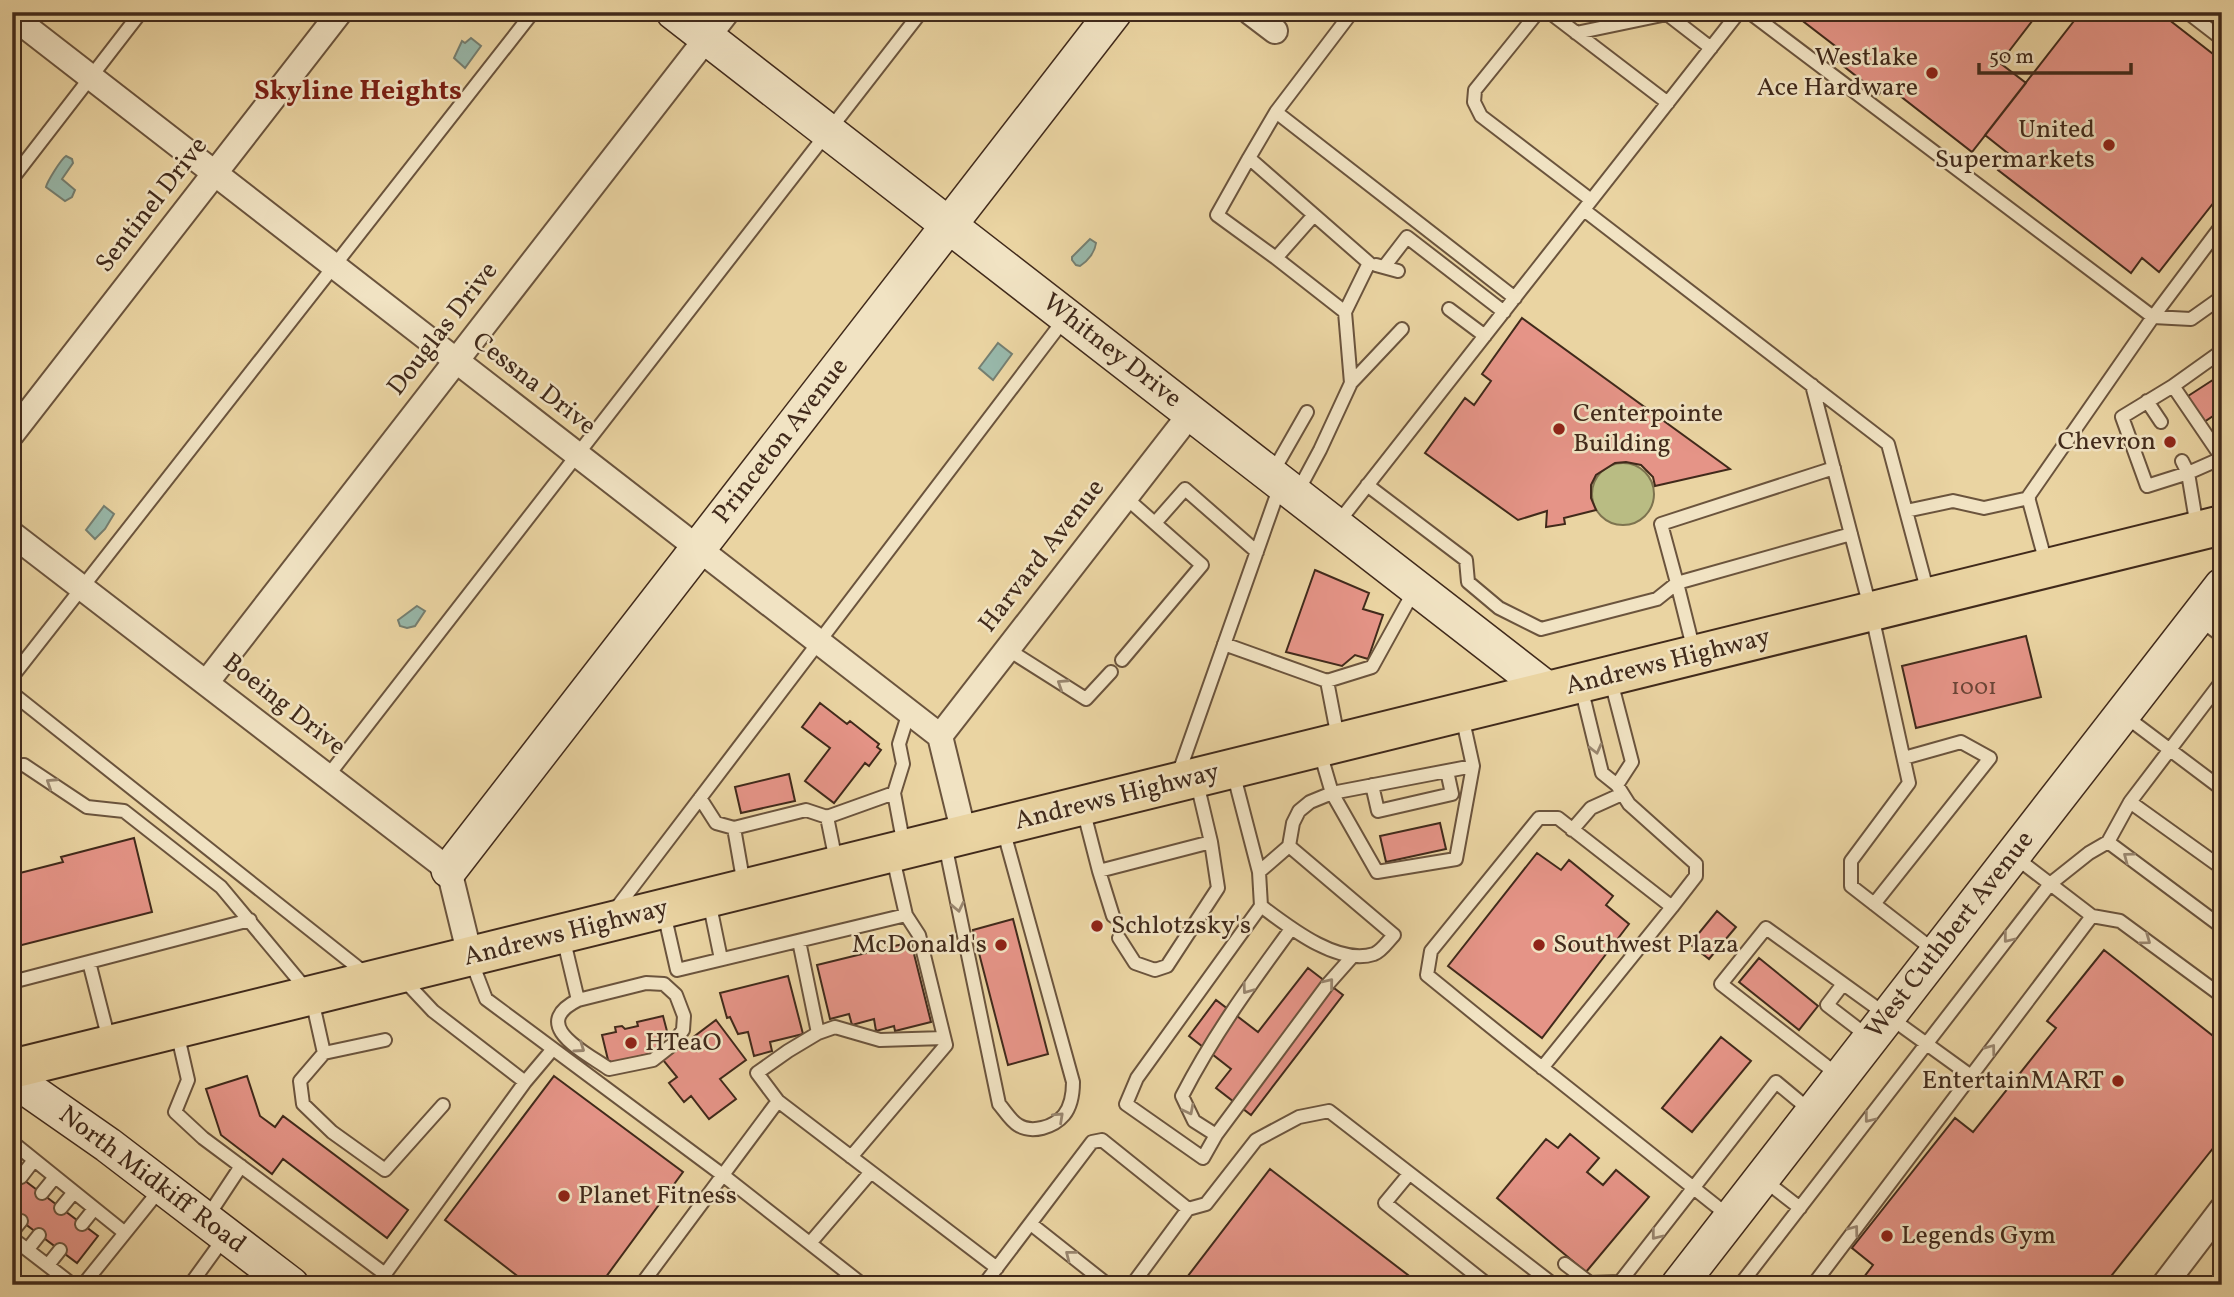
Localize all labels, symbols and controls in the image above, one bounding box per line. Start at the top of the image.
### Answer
scale bar [1979,32,2131,76]
place label: Westlake Ace Hardware [1757,40,1918,106]
text: 50 m [1989,43,2034,72]
marker: Westlake Ace Hardware [1924,65,1940,81]
district label: Skyline Heights [254,72,462,111]
place label: United Supermarkets [1935,112,2095,178]
street label: Sentinel Drive [87,130,217,280]
marker: United Supermarkets [2101,137,2117,153]
street label: Douglas Drive [379,254,507,404]
street label: Whitney Drive [1035,285,1189,417]
street label: Cessna Drive [464,324,604,444]
street label: Princeton Avenue [705,350,857,532]
place label: Centerpointe Building [1573,396,1723,462]
marker: Centerpointe Building [1551,421,1567,437]
place label: Chevron [2057,424,2156,460]
marker: Chevron [2162,434,2178,450]
street label: Harvard Avenue [971,472,1113,640]
street label: Andrews Highway [1562,619,1774,705]
street label: Boeing Drive [215,645,353,765]
house number: 1001 [1951,672,1997,704]
one-way arrow [1057,679,1070,692]
one-way arrow [1588,743,1602,755]
street label: Andrews Highway [1011,754,1223,840]
one-way arrow [45,778,58,791]
street label: West Cuthbert Avenue [1857,824,2043,1046]
one-way arrow [2123,852,2135,865]
street label: Andrews Highway [460,890,672,976]
one-way arrow [950,901,965,913]
place label: Schlotzsky's [1111,908,1251,944]
marker: Schlotzsky's [1089,918,1105,934]
place label: McDonald's [852,927,987,963]
place label: Southwest Plaza [1553,927,1739,963]
one-way arrow [2004,930,2017,943]
one-way arrow [2138,932,2151,945]
marker: McDonald's [993,937,1009,953]
marker: Southwest Plaza [1531,937,1547,953]
one-way arrow [1321,978,1334,990]
one-way arrow [1242,982,1255,994]
place label: HTeaO [645,1025,722,1061]
marker: HTeaO [623,1035,639,1051]
one-way arrow [572,1040,585,1052]
one-way arrow [1983,1044,1996,1057]
place label: EntertainMART [1922,1063,2104,1099]
marker: EntertainMART [2110,1073,2126,1089]
street label: North Midkiff Road [51,1098,253,1262]
one-way arrow [1180,1103,1194,1115]
one-way arrow [1865,1110,1878,1123]
one-way arrow [1050,1113,1063,1125]
place label: Planet Fitness [578,1178,737,1214]
marker: Planet Fitness [556,1188,572,1204]
place label: Legends Gym [1901,1218,2056,1254]
one-way arrow [1845,1226,1858,1238]
one-way arrow [1652,1227,1665,1239]
marker: Legends Gym [1879,1228,1895,1244]
one-way arrow [1065,1250,1077,1263]

